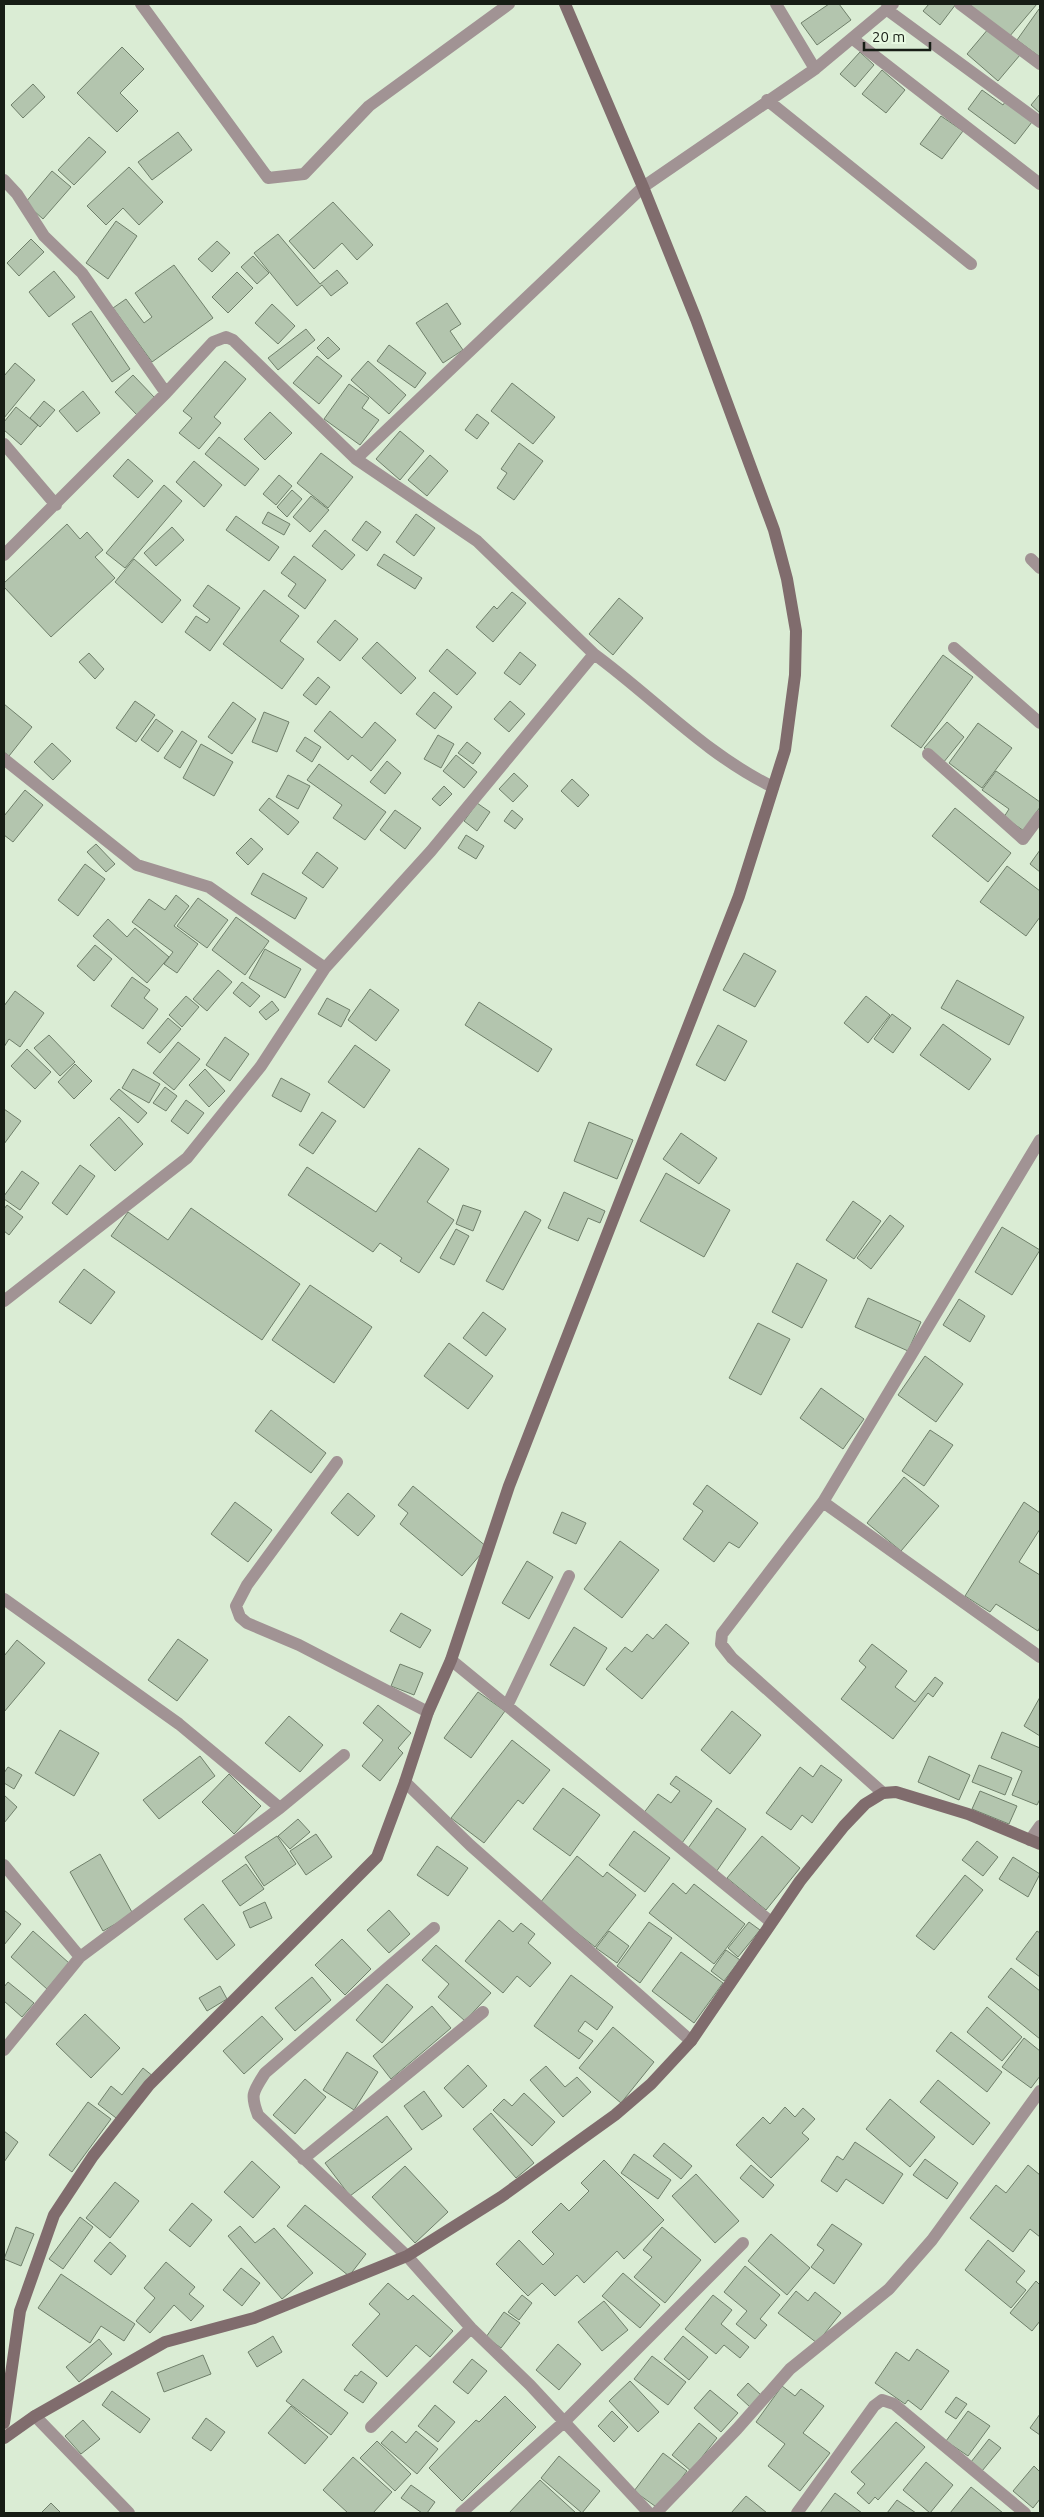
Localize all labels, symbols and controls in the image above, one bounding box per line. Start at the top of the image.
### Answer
scale bar [864,20,930,52]
text: 20 m [872,28,905,45]

